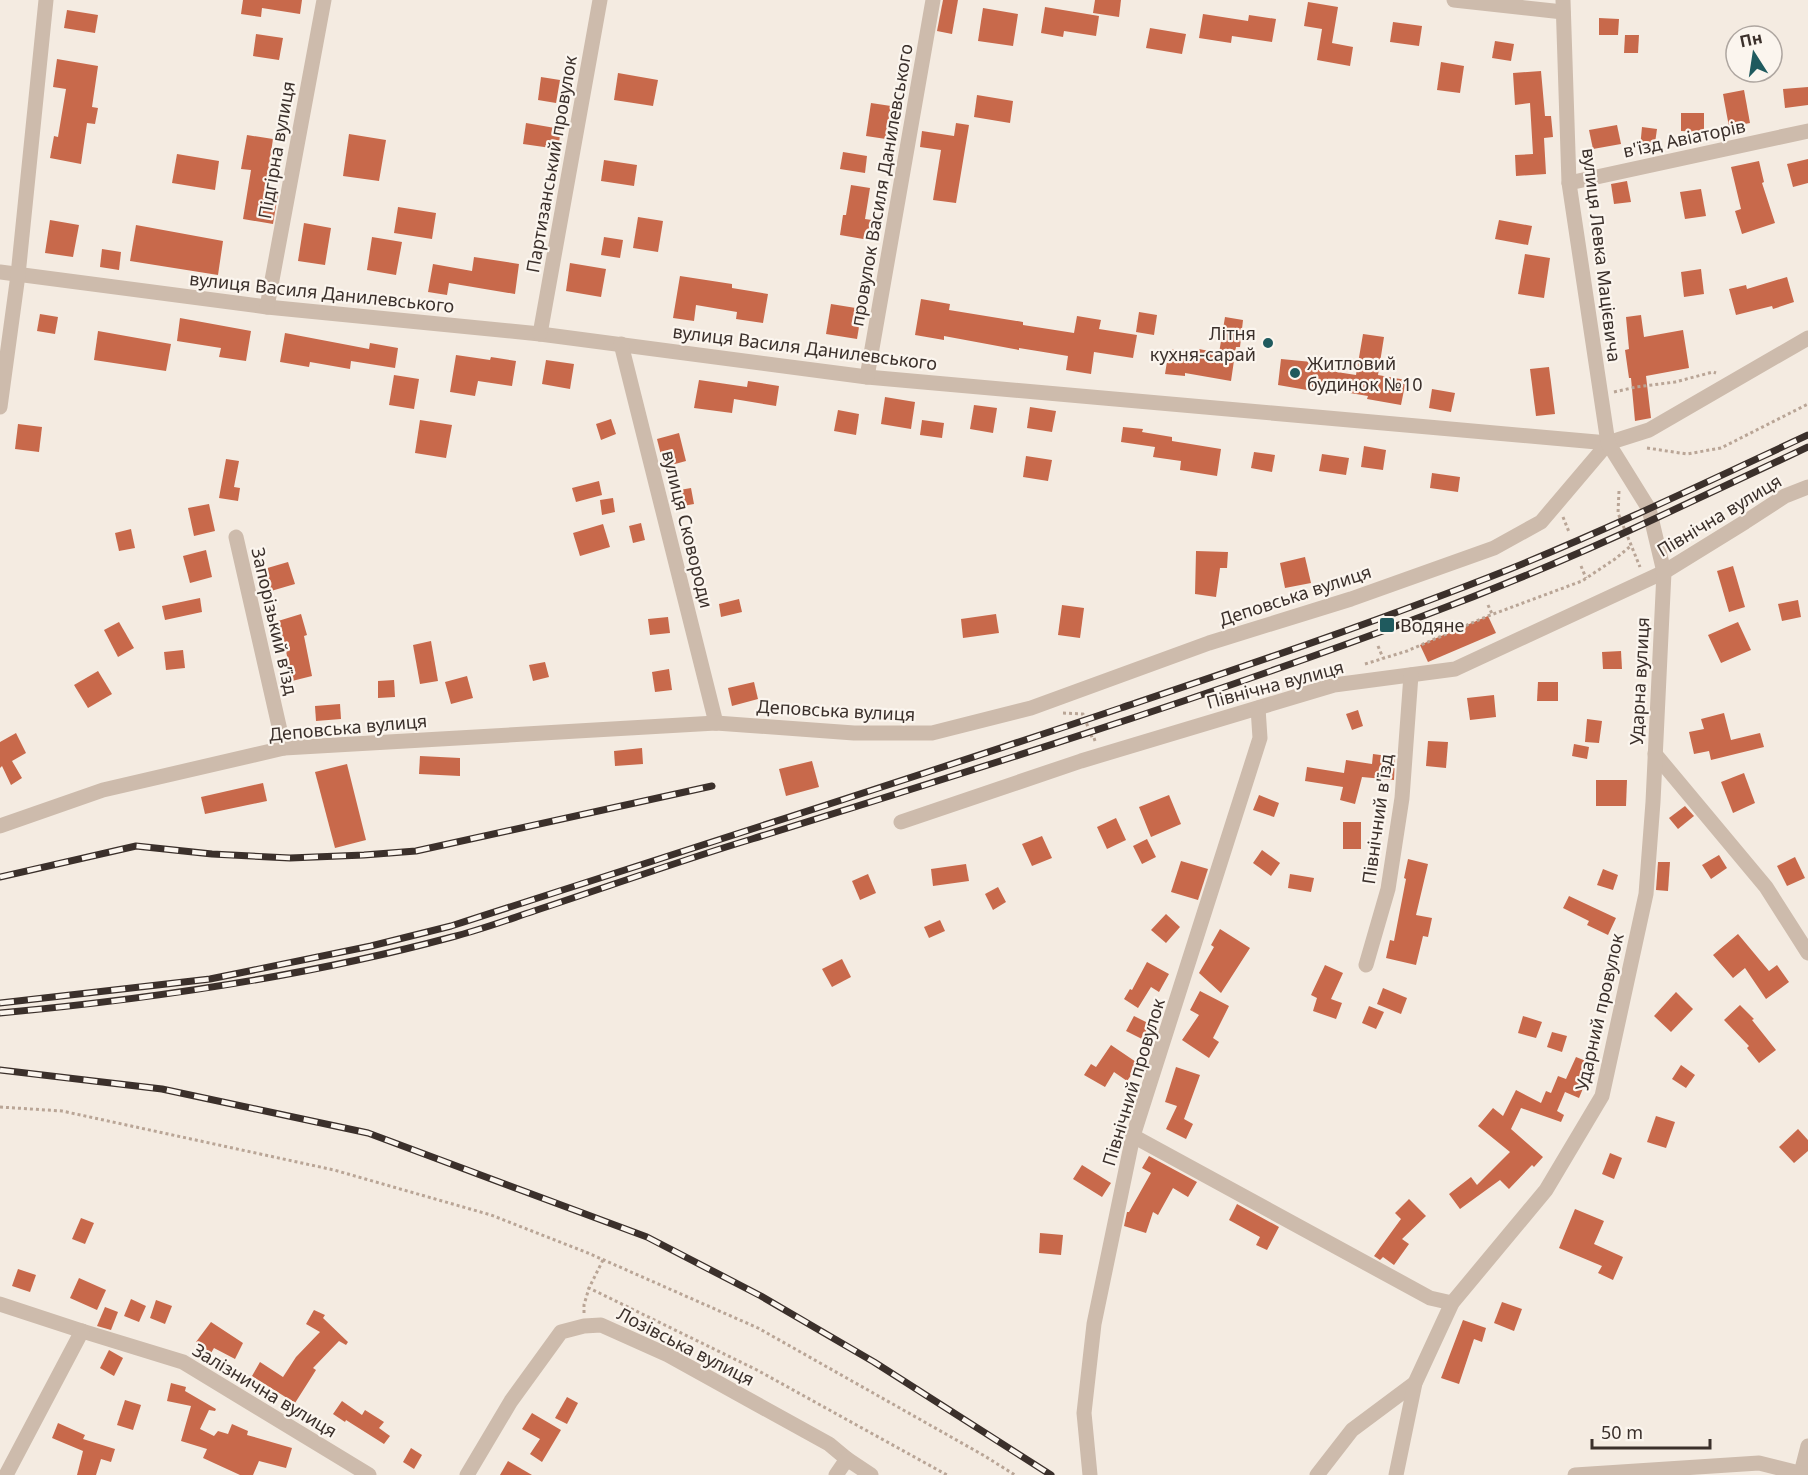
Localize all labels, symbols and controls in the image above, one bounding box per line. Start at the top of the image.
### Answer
north arrow [1724,24,1784,84]
text: Пн [1737,26,1764,52]
street label: провулок Василя Данилевського [844,42,918,328]
street label: Партизанський провулок [520,53,582,275]
street label: Підгірна вулиця [252,79,300,221]
street label: в'їзд Авіаторів [1621,113,1747,163]
street label: вулиця Левка Мацієвича [1577,147,1627,363]
street label: вулиця Василя Данилевського [188,266,456,318]
street label: вулиця Василя Данилевського [671,319,939,375]
place label: Літня кухня-сарай [1150,321,1256,366]
marker: Літня кухня-сарай [1261,336,1275,350]
place label: Житловий будинок №10 [1307,351,1423,396]
marker: Житловий будинок №10 [1288,366,1302,380]
street label: вулиця Сковороди [657,448,719,610]
street label: Північна вулиця [1652,468,1786,562]
street label: Запорізький вʼїзд [246,545,304,697]
street label: Деповська вулиця [1216,559,1374,631]
place label: Водяне [1400,613,1465,637]
marker: Водяне [1378,616,1396,634]
street label: Ударна вулиця [1624,616,1654,746]
street label: Північна вулиця [1204,654,1346,714]
street label: Деповська вулиця [756,694,916,726]
street label: Деповська вулиця [268,708,428,746]
street label: Північний в'їзд [1356,752,1398,886]
street label: Ударний провулок [1569,931,1629,1093]
street label: Північний провулок [1096,995,1170,1169]
street label: Лозівська вулиця [613,1301,759,1391]
street label: Залізнична вулиця [188,1337,342,1443]
scale bar [1592,1412,1710,1450]
text: 50 m [1601,1420,1643,1444]

